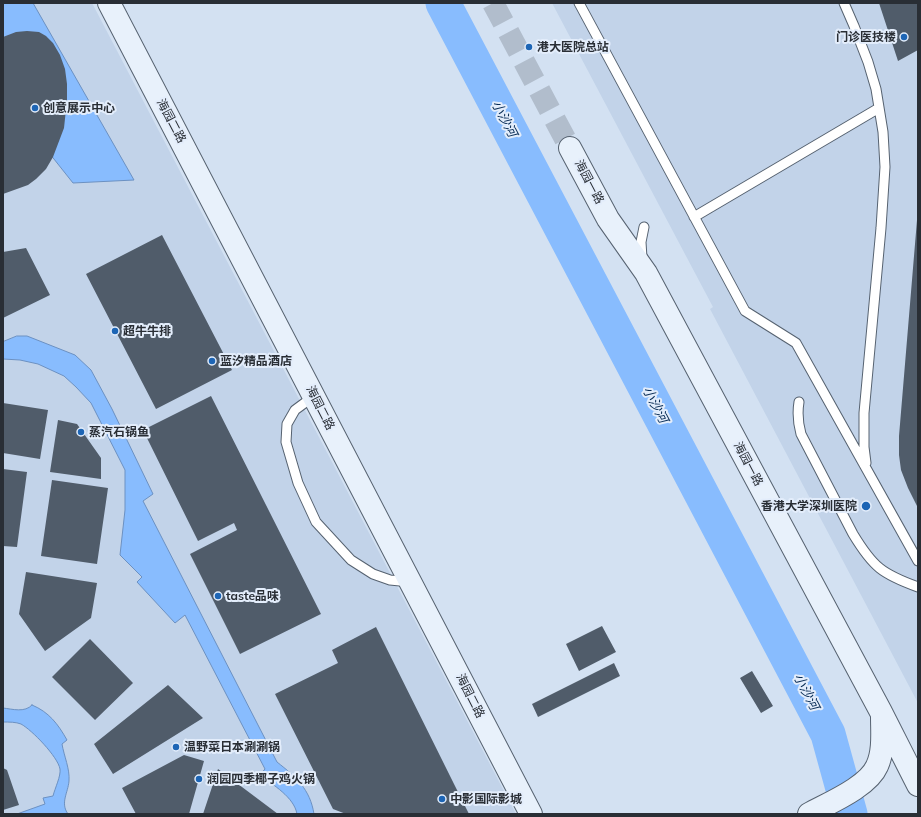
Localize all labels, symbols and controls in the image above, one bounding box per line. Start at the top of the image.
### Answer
place label: 门诊医技楼 [836,30,896,44]
marker: 门诊医技楼 [899,32,909,42]
place label: 港大医院总站 [537,40,609,54]
marker: 港大医院总站 [524,42,534,52]
street label: 海园二路 [153,96,189,146]
water label: 小沙河 [488,98,520,140]
place label: 创意展示中心 [43,101,115,115]
marker: 创意展示中心 [30,103,40,113]
street label: 海园一路 [571,157,607,207]
place label: 超牛牛排 [123,324,171,338]
marker: 超牛牛排 [110,326,120,336]
place label: 蓝汐精品酒店 [220,354,292,368]
marker: 蓝汐精品酒店 [207,356,217,366]
street label: 海园二路 [303,383,337,433]
water label: 小沙河 [639,384,671,426]
place label: 蒸汽石锅鱼 [89,425,149,439]
marker: 蒸汽石锅鱼 [76,427,86,437]
street label: 海园一路 [730,439,766,489]
place label: 香港大学深圳医院 [761,499,857,513]
marker: 香港大学深圳医院 [860,500,872,512]
place label: taste品味 [226,589,279,603]
marker: taste品味 [213,591,223,601]
street label: 海园二路 [453,671,487,721]
water label: 小沙河 [790,671,822,713]
place label: 温野菜日本涮涮锅 [184,740,280,754]
marker: 温野菜日本涮涮锅 [171,742,181,752]
place label: 润园四季椰子鸡火锅 [207,772,315,786]
marker: 润园四季椰子鸡火锅 [194,774,204,784]
place label: 中影国际影城 [450,792,522,806]
marker: 中影国际影城 [437,794,447,804]

